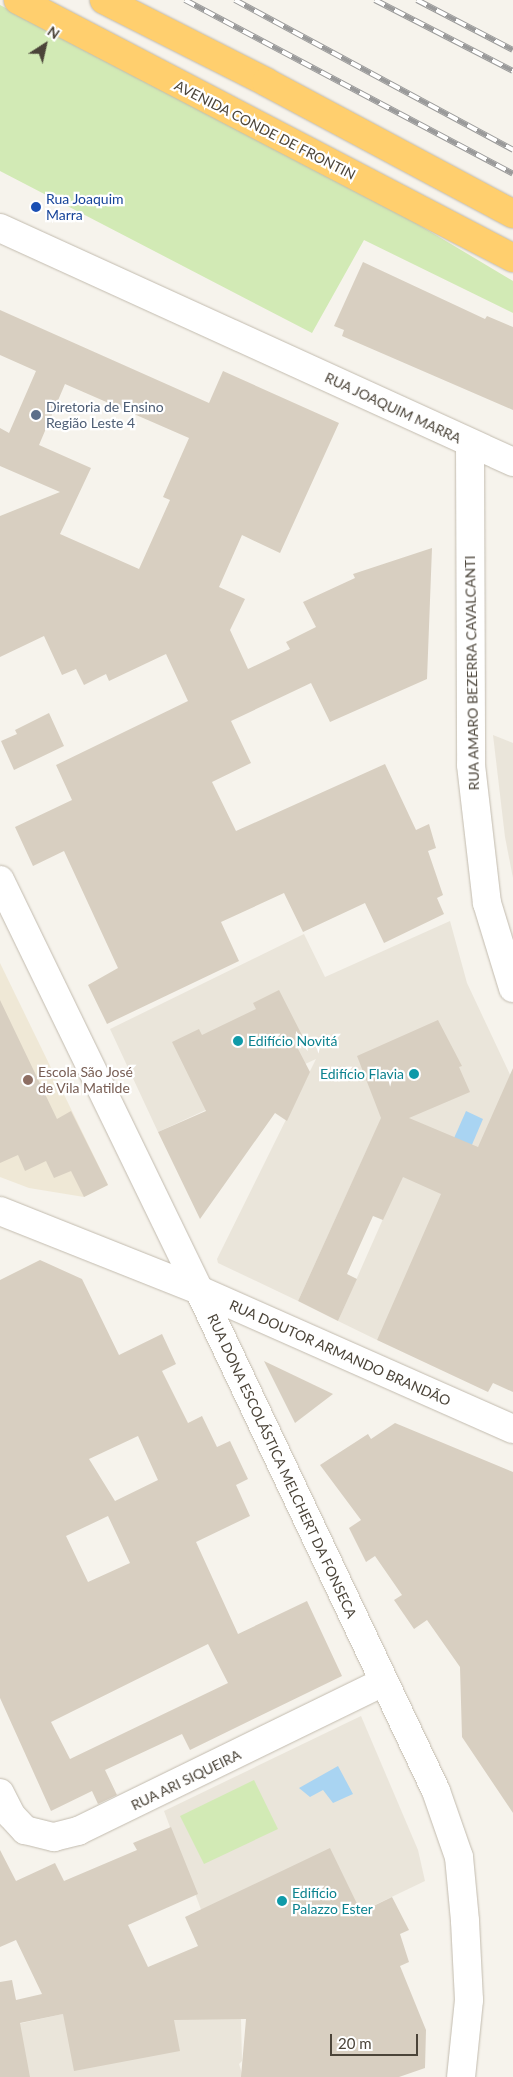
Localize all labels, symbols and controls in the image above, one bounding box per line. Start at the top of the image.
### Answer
north arrow [20,20,70,70]
text: N [45,22,63,42]
street label: AVENIDA CONDE DE FRONTIN [171,77,359,183]
place label: Rua Joaquim Marra [46,191,124,223]
marker: Rua Joaquim Marra [30,201,42,213]
street label: RUA JOAQUIM MARRA [322,369,464,447]
place label: Diretoria de Ensino Região Leste 4 [46,399,164,432]
marker: Diretoria de Ensino Região Leste 4 [30,409,42,421]
street label: RUA AMARO BEZERRA CAVALCANTI [462,555,482,791]
place label: Edifício Novitá [248,1033,337,1049]
marker: Edifício Novitá [232,1035,244,1047]
place label: Escola São José de Vila Matilde [38,1064,133,1096]
place label: Edifício Flavia [320,1066,404,1082]
marker: Edifício Flavia [408,1068,420,1080]
marker: Escola São José de Vila Matilde [22,1074,34,1086]
street label: RUA DOUTOR ARMANDO BRANDÃO [226,1296,454,1410]
street label: RUA DONA ESCOLÁSTICA MELCHERT DA FONSECA [203,1310,361,1622]
street label: RUA ARI SIQUEIRA [128,1746,244,1814]
place label: Edifício Palazzo Ester [292,1885,373,1918]
marker: Edifício Palazzo Ester [276,1895,288,1907]
scale bar [333,2024,420,2056]
text: 20 m [338,2034,372,2052]

